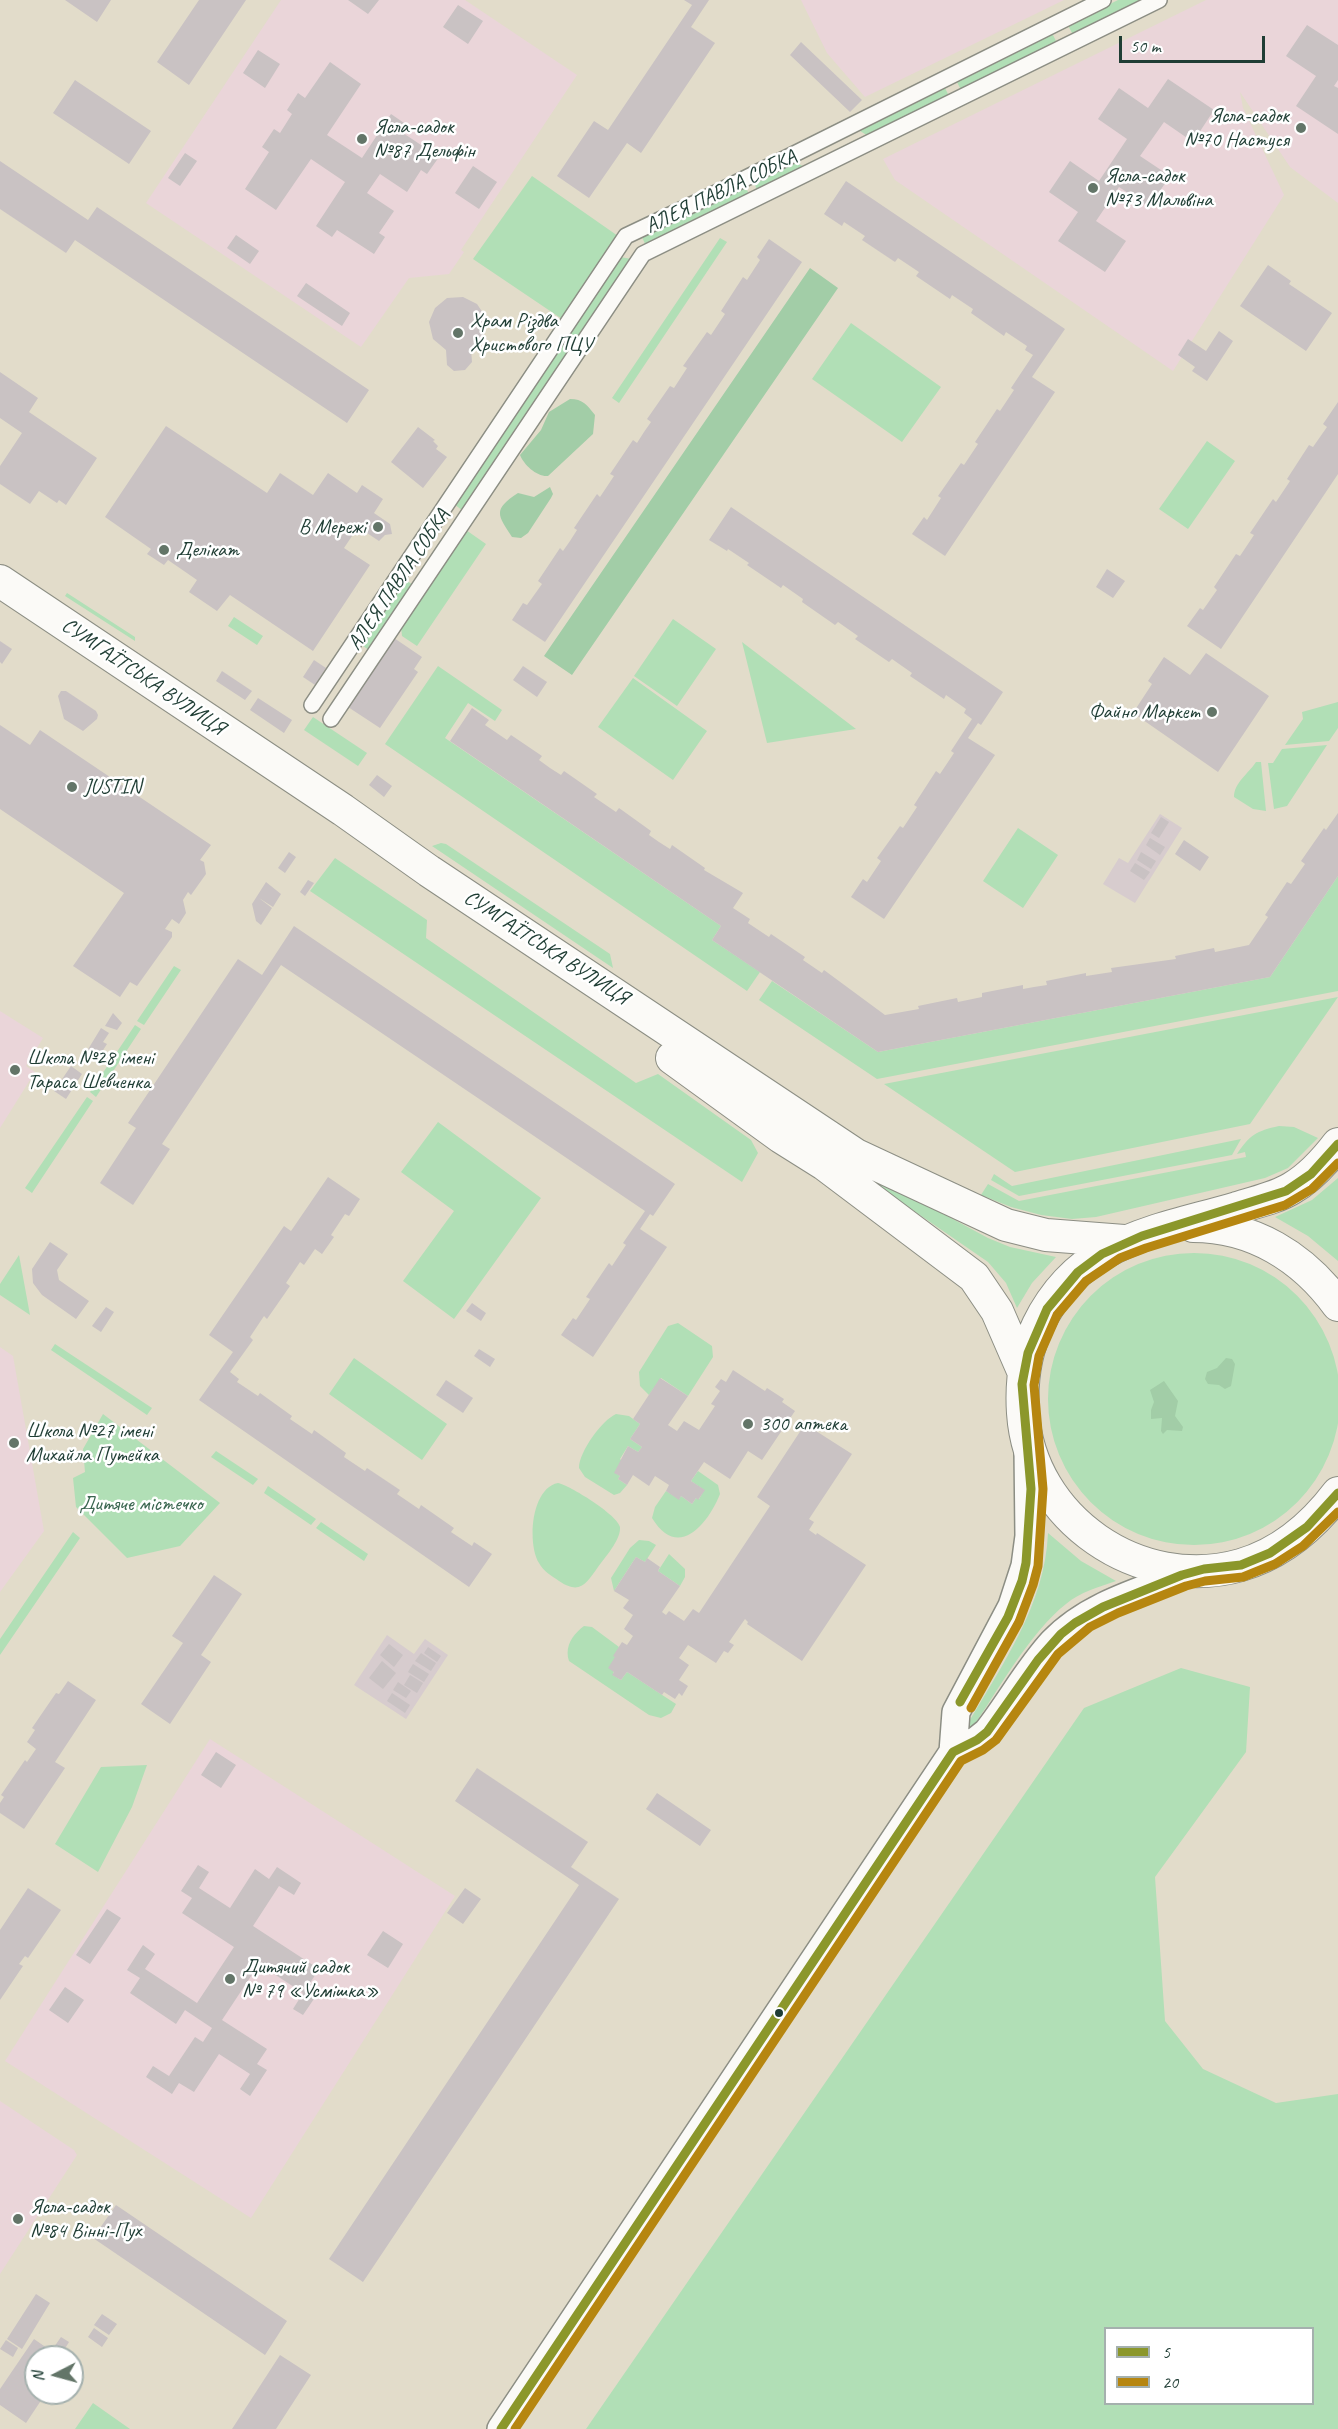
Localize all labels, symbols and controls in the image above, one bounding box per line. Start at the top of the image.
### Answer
scale bar [1122,24,1268,62]
text: 50 m [1130,35,1161,57]
place label: Ясла-садок №70 Настуся [1184,103,1289,153]
place label: Ясла-садок №87 Дельфін [374,114,475,164]
marker: Ясла-садок №70 Настуся [1294,121,1308,135]
marker: Ясла-садок №87 Дельфін [355,132,369,146]
street label: АЛЕЯ ПАВЛА СОБКА [641,145,801,239]
place label: Ясла-садок №73 Мальвіна [1105,163,1212,213]
marker: Ясла-садок №73 Мальвіна [1086,181,1100,195]
place label: Храм Різдва Христового ПЦУ [470,308,593,358]
marker: Храм Різдва Христового ПЦУ [451,326,465,340]
street label: АЛЕЯ ПАВЛА СОБКА [342,505,456,655]
place label: В Мережі [299,514,366,540]
marker: В Мережі [371,520,385,534]
place label: Делікат [176,537,239,563]
marker: Делікат [157,543,171,557]
street label: СУМГАЇТСЬКА ВУЛИЦЯ [57,613,229,741]
place label: Файно Маркет [1089,699,1200,725]
marker: Файно Маркет [1205,705,1219,719]
place label: JUSTIN [84,774,141,800]
marker: JUSTIN [65,780,79,794]
street label: СУМГАЇТСЬКА ВУЛИЦЯ [459,885,633,1011]
place label: Школа №28 імені Тараса Шевченка [27,1045,154,1095]
marker: Школа №28 імені Тараса Шевченка [8,1063,22,1077]
place label: 300 аптека [760,1411,847,1437]
marker: 300 аптека [741,1417,755,1431]
place label: Школа №27 імені Михайла Путейка [26,1418,159,1468]
marker: Школа №27 імені Михайла Путейка [7,1436,21,1450]
park label: Дитяче містечко [79,1491,203,1517]
place label: Дитячий садок № 79 «Усмішка» [242,1954,379,2004]
marker: Дитячий садок № 79 «Усмішка» [223,1972,237,1986]
unlabelled marker [773,2007,785,2019]
place label: Ясла-садок №84 Вінні-Пух [30,2194,141,2244]
marker: Ясла-садок №84 Вінні-Пух [11,2212,25,2226]
legend [1104,2327,1314,2405]
text: 5 [1162,2341,1170,2363]
north arrow [24,2345,84,2405]
text: N [28,2371,49,2383]
text: 20 [1162,2371,1178,2393]

